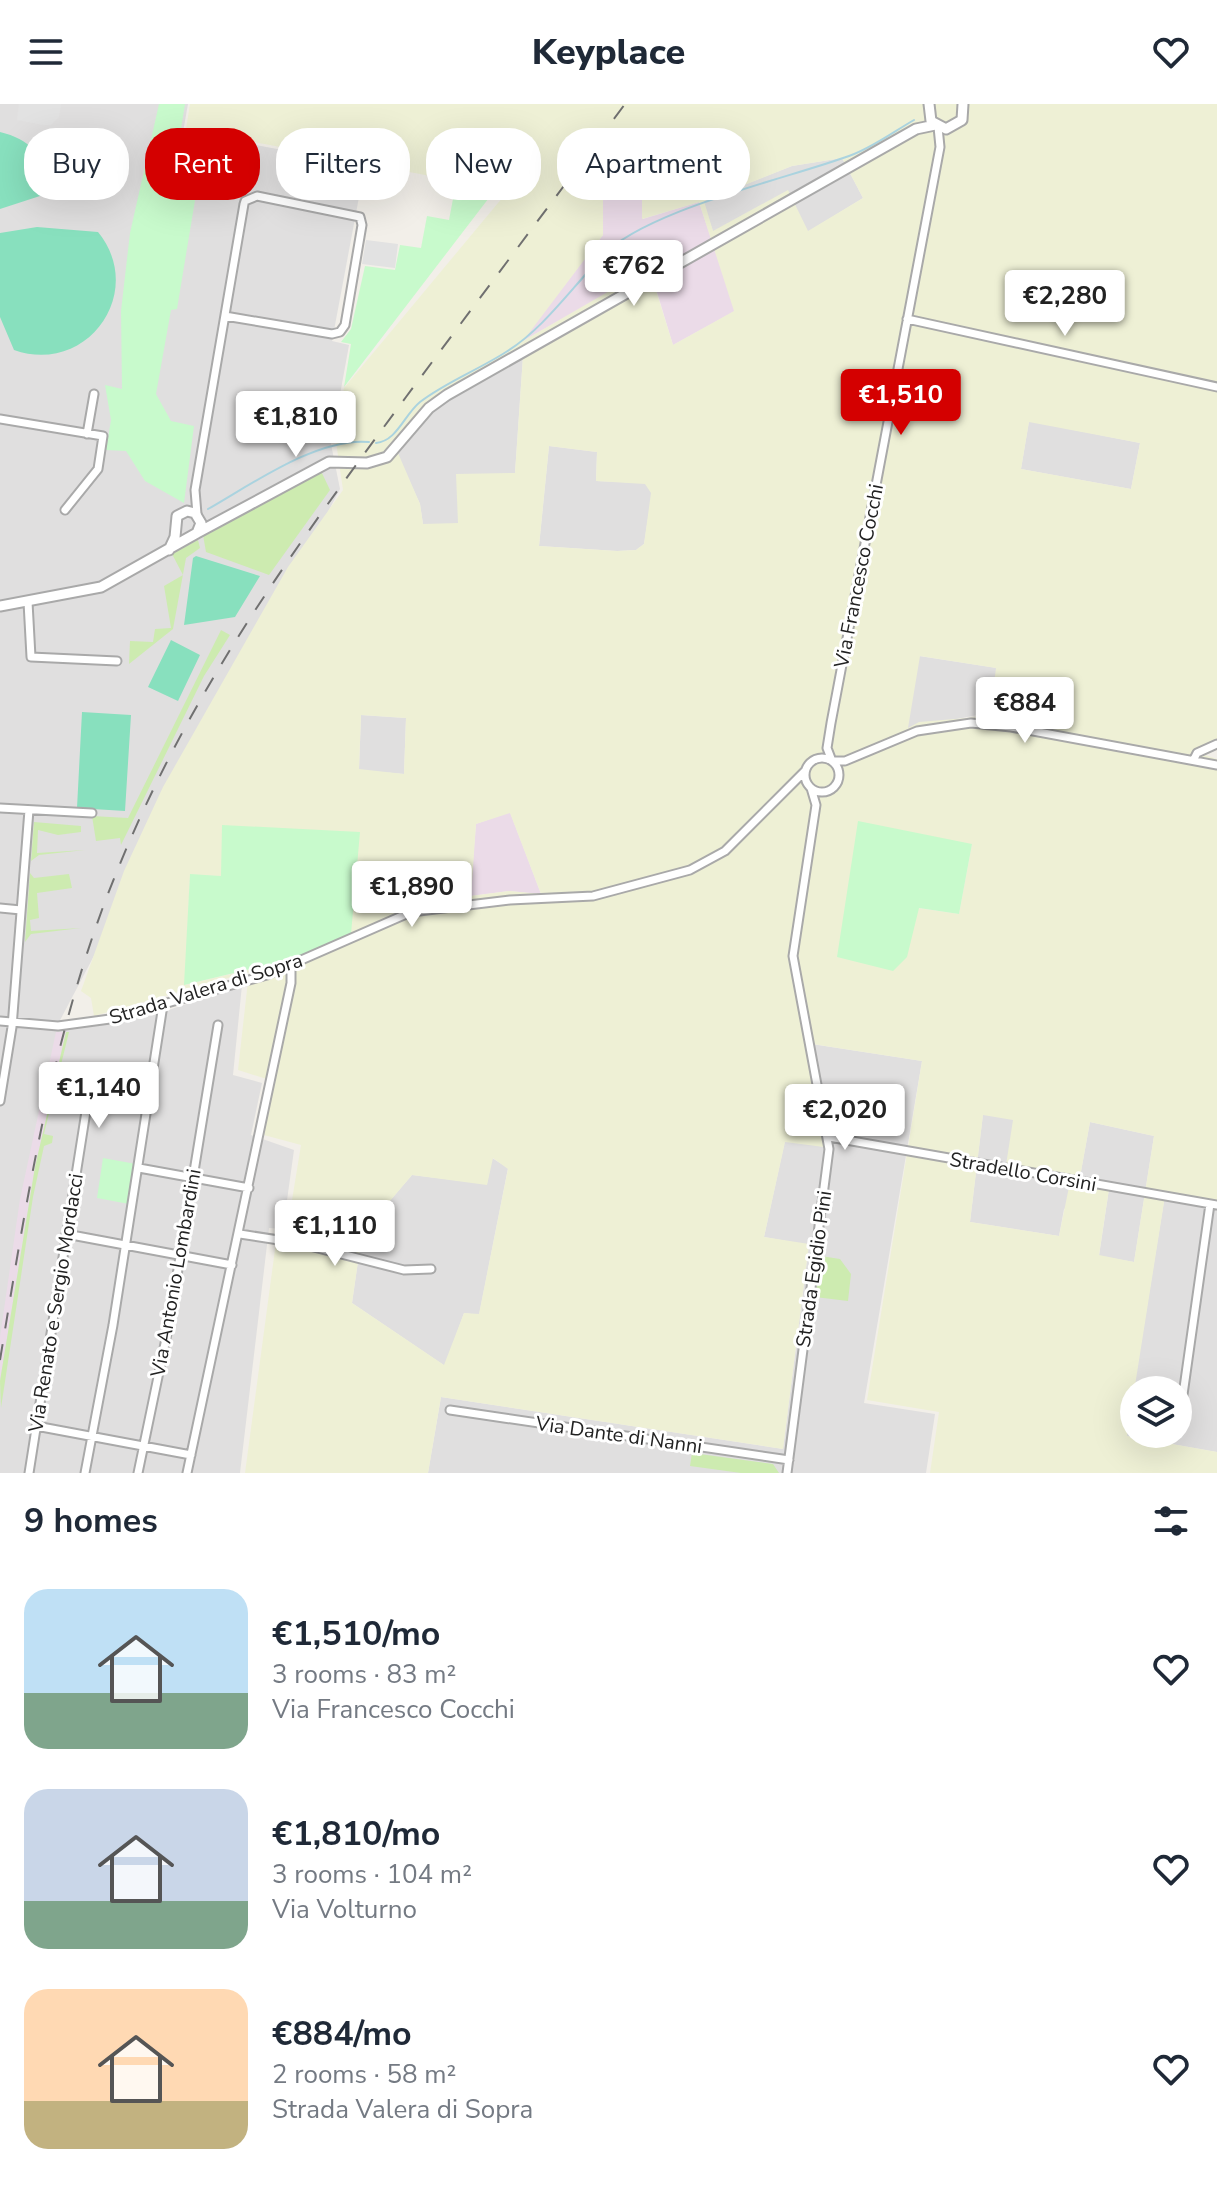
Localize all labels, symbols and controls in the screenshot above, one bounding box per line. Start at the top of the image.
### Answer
text: Keyplace [532,28,685,77]
icon: menu [24,30,68,74]
icon: heart [1149,30,1193,74]
chip: Buy [24,128,129,200]
chip: Rent [145,128,260,200]
chip: Filters [276,128,410,200]
chip: New [426,128,541,200]
chip: Apartment [557,128,750,200]
pin: €762 [587,240,681,308]
text: €762 [603,248,665,283]
pin: €2,280 [1000,270,1130,338]
text: €2,280 [1023,278,1107,313]
pin: €1,510 [836,369,966,437]
text: €1,510 [859,377,943,412]
pin: €1,810 [231,391,361,459]
text: €1,810 [254,399,338,434]
street label: Via Francesco Cocchi [828,482,890,671]
pin: €884 [978,677,1072,745]
text: €884 [994,685,1056,720]
pin: €1,890 [347,861,477,929]
text: €1,890 [370,869,454,904]
street label: Strada Valera di Sopra [106,947,306,1031]
pin: €1,140 [34,1062,164,1130]
text: €1,140 [57,1070,141,1105]
pin: €2,020 [780,1084,910,1152]
text: €2,020 [803,1092,887,1127]
street label: Stradello Corsini [948,1146,1098,1198]
street label: Via Antonio Lombardini [144,1167,208,1380]
street label: Via Renato e Sergio Mordacci [22,1172,90,1435]
street label: Strada Egidio Pini [790,1189,838,1349]
pin: €1,110 [270,1200,400,1268]
text: €1,110 [293,1208,377,1243]
map controls [1120,1376,1192,1448]
button: layers [1120,1376,1192,1448]
street label: Via Dante di Nanni [533,1410,704,1460]
text: 9 homes [24,1498,158,1544]
icon: filters [1149,1499,1193,1543]
text: €1,510/mo [272,1611,440,1657]
icon: home [88,1621,184,1717]
icon: heart [1149,1647,1193,1691]
text: 3 rooms · 83 m² [272,1657,456,1692]
text: Via Francesco Cocchi [272,1692,515,1727]
text: €1,810/mo [272,1811,440,1857]
icon: home [88,1821,184,1917]
icon: heart [1149,1847,1193,1891]
text: 3 rooms · 104 m² [272,1857,472,1892]
text: Via Volturno [272,1892,417,1927]
text: €884/mo [272,2011,412,2057]
icon: home [88,2021,184,2117]
icon: heart [1149,2047,1193,2091]
text: 2 rooms · 58 m² [272,2057,456,2092]
text: Strada Valera di Sopra [272,2092,533,2127]

